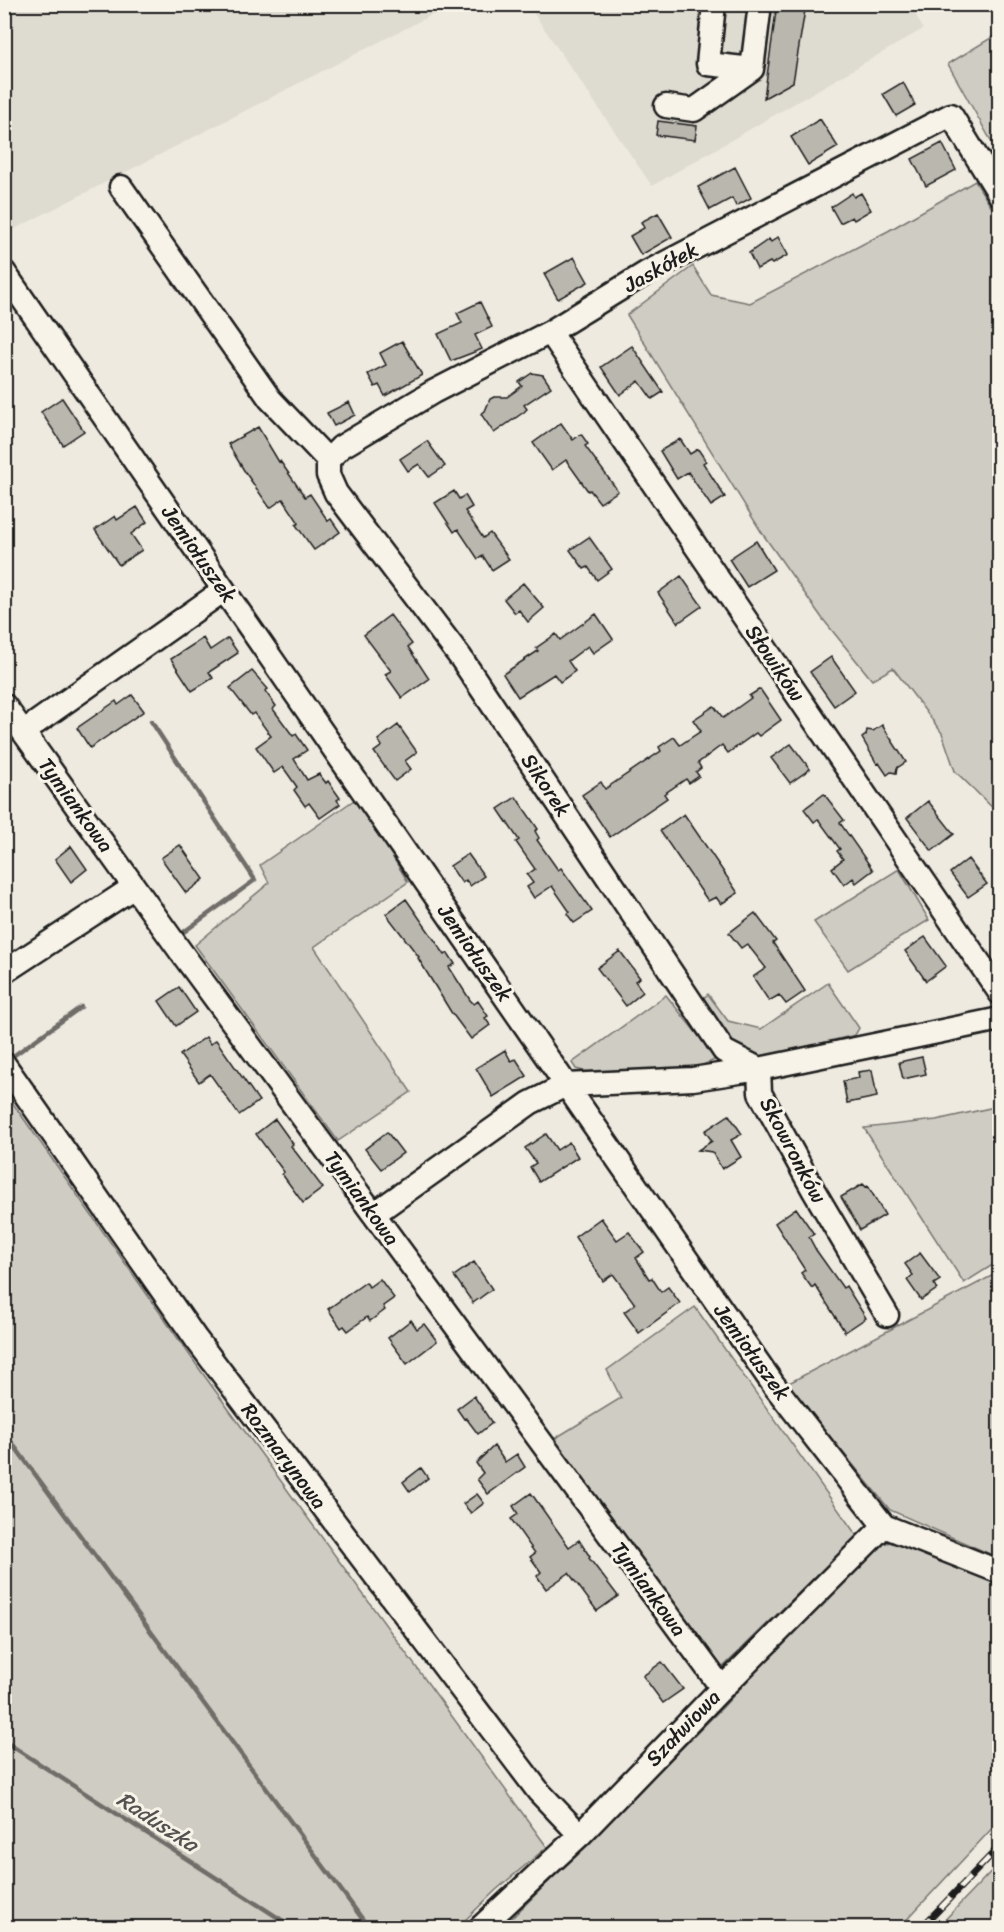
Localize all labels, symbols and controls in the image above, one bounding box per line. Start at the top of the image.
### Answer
street label: Jaskółek [616,231,705,304]
street label: Jemiołuszek [151,496,247,612]
street label: Słowików [735,616,815,710]
street label: Sikorek [510,745,582,825]
street label: Tymiankowa [28,749,124,861]
street label: Jemiołuszek [427,895,523,1011]
street label: Skowronków [749,1090,837,1211]
street label: Tymiankowa [314,1142,410,1254]
street label: Jemiołuszek [703,1294,801,1409]
street label: Rozmarynowa [231,1394,337,1518]
street label: Tymiankowa [601,1533,697,1645]
street label: Szałwiowa [636,1680,730,1776]
water label: Raduszka [109,1780,208,1864]

